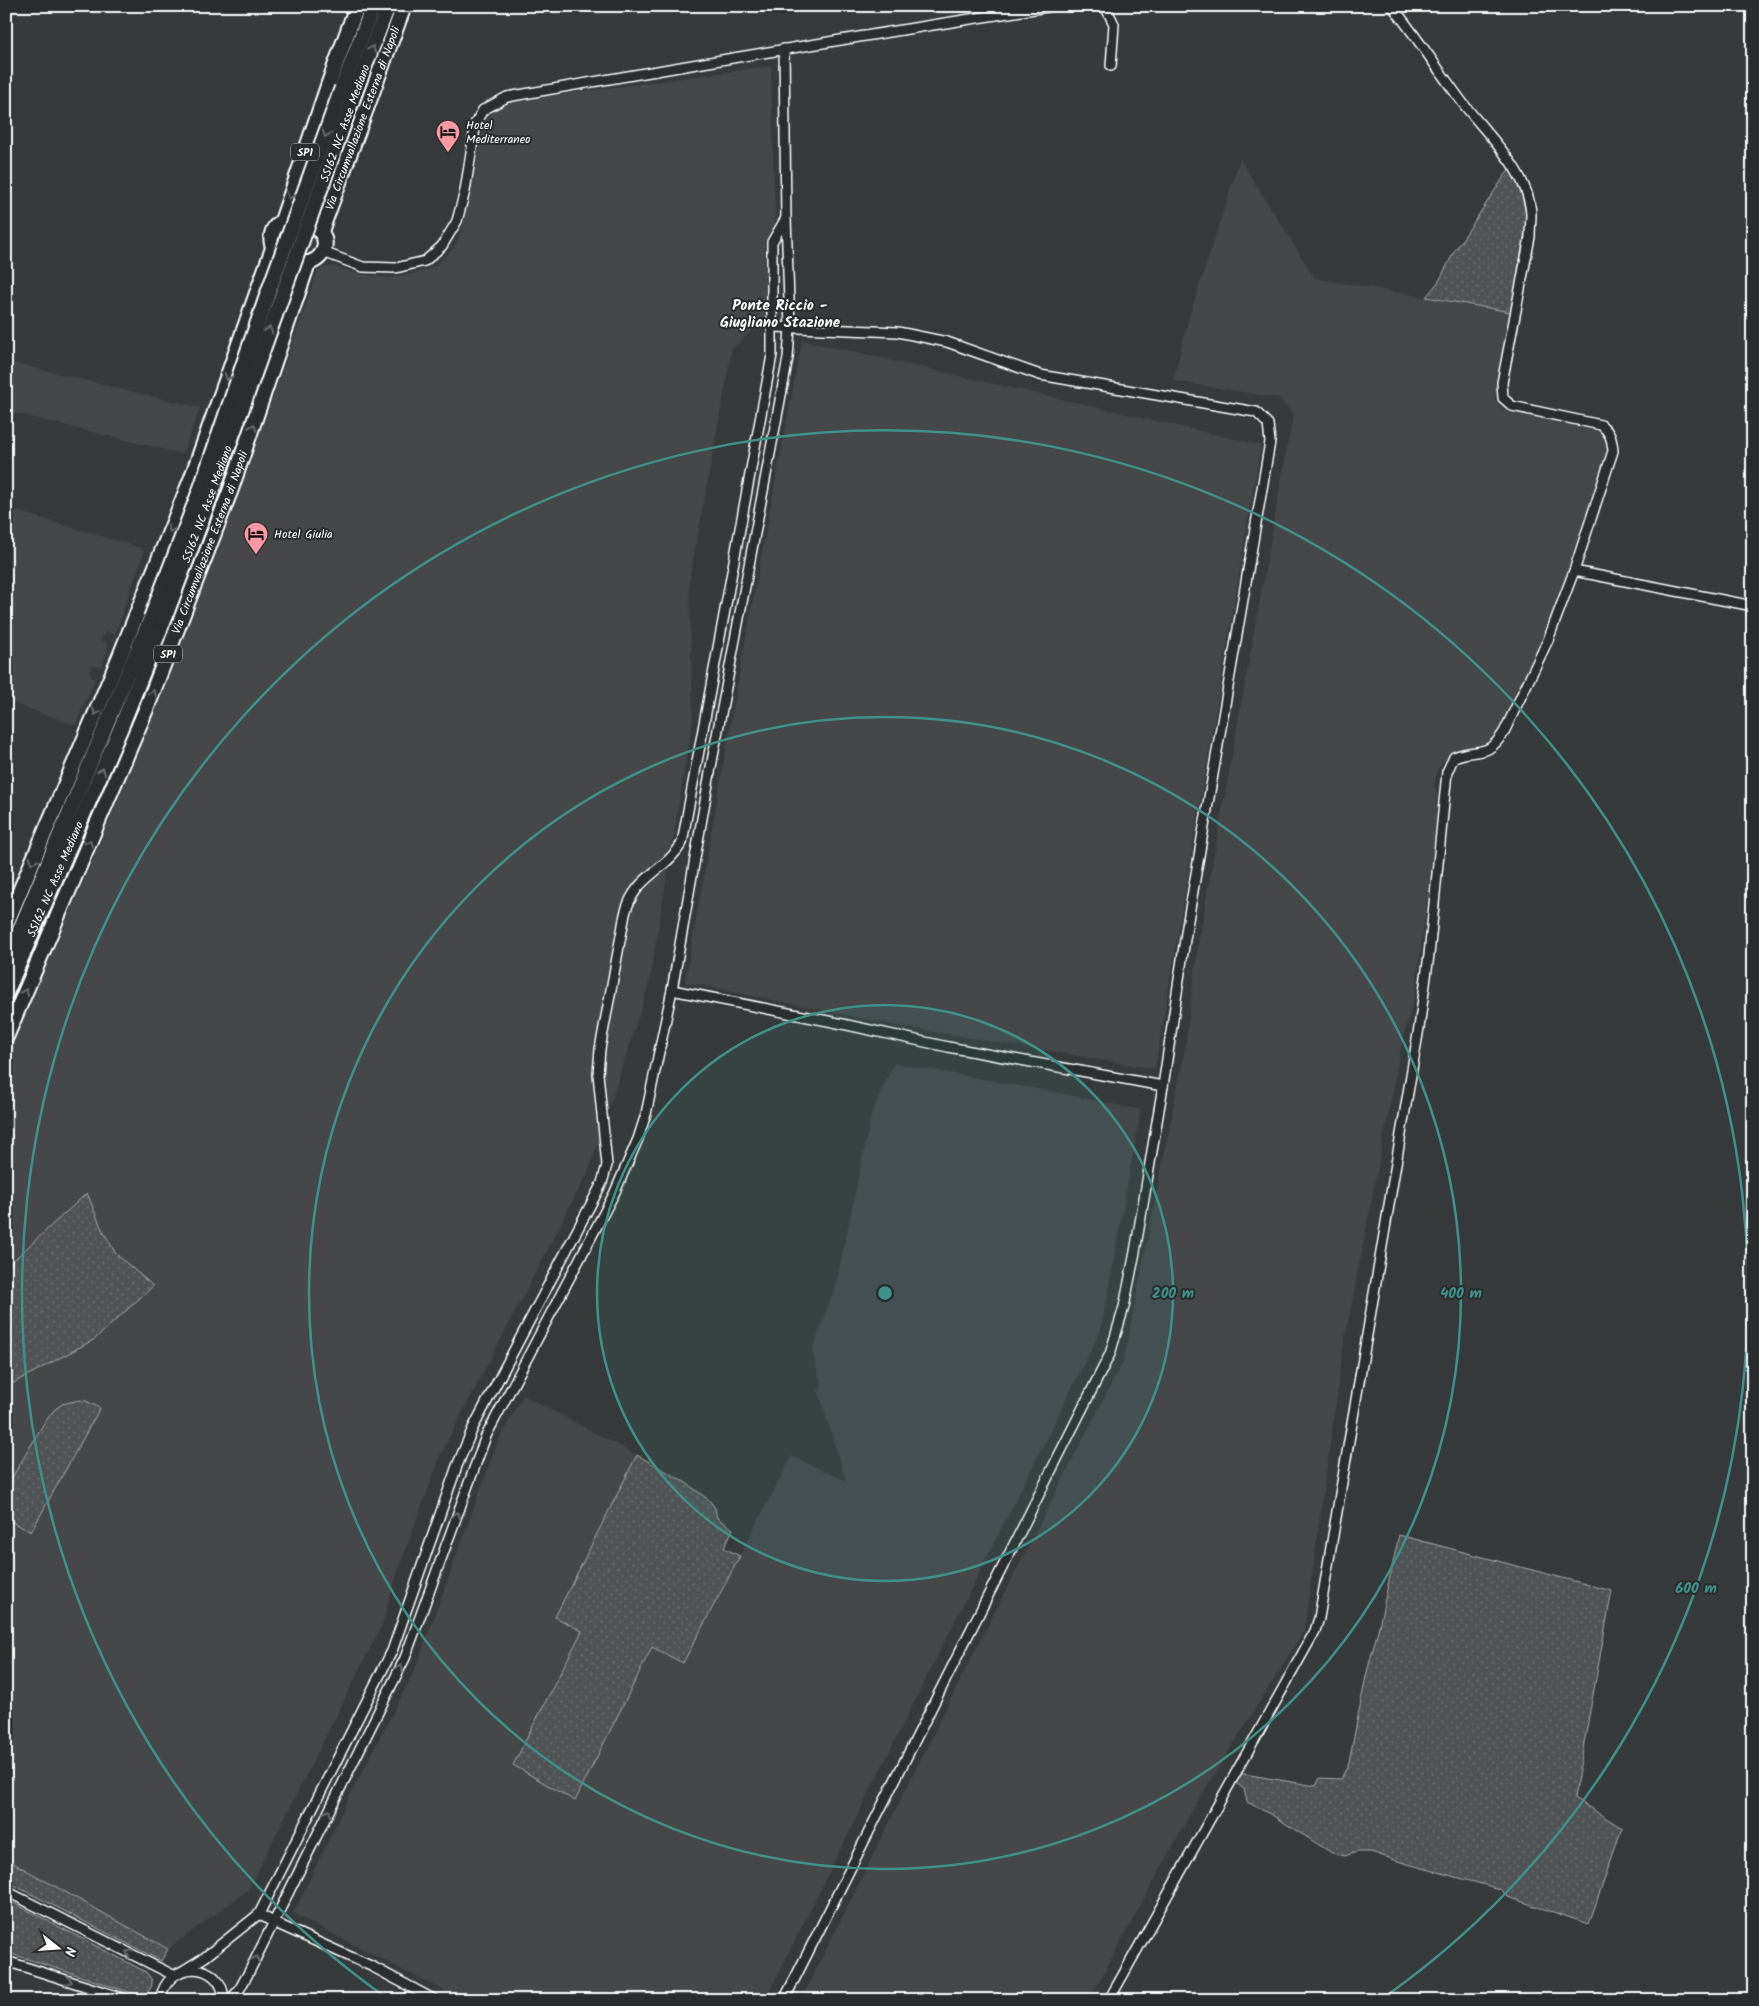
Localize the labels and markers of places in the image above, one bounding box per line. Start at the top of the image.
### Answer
place label: Hotel Mediterraneo [466,116,531,149]
hotel icon: Hotel Mediterraneo [435,119,461,153]
hotel icon: Hotel Giulia [243,521,269,555]
place label: Hotel Giulia [274,525,333,544]
centre of rings [876,1284,894,1302]

